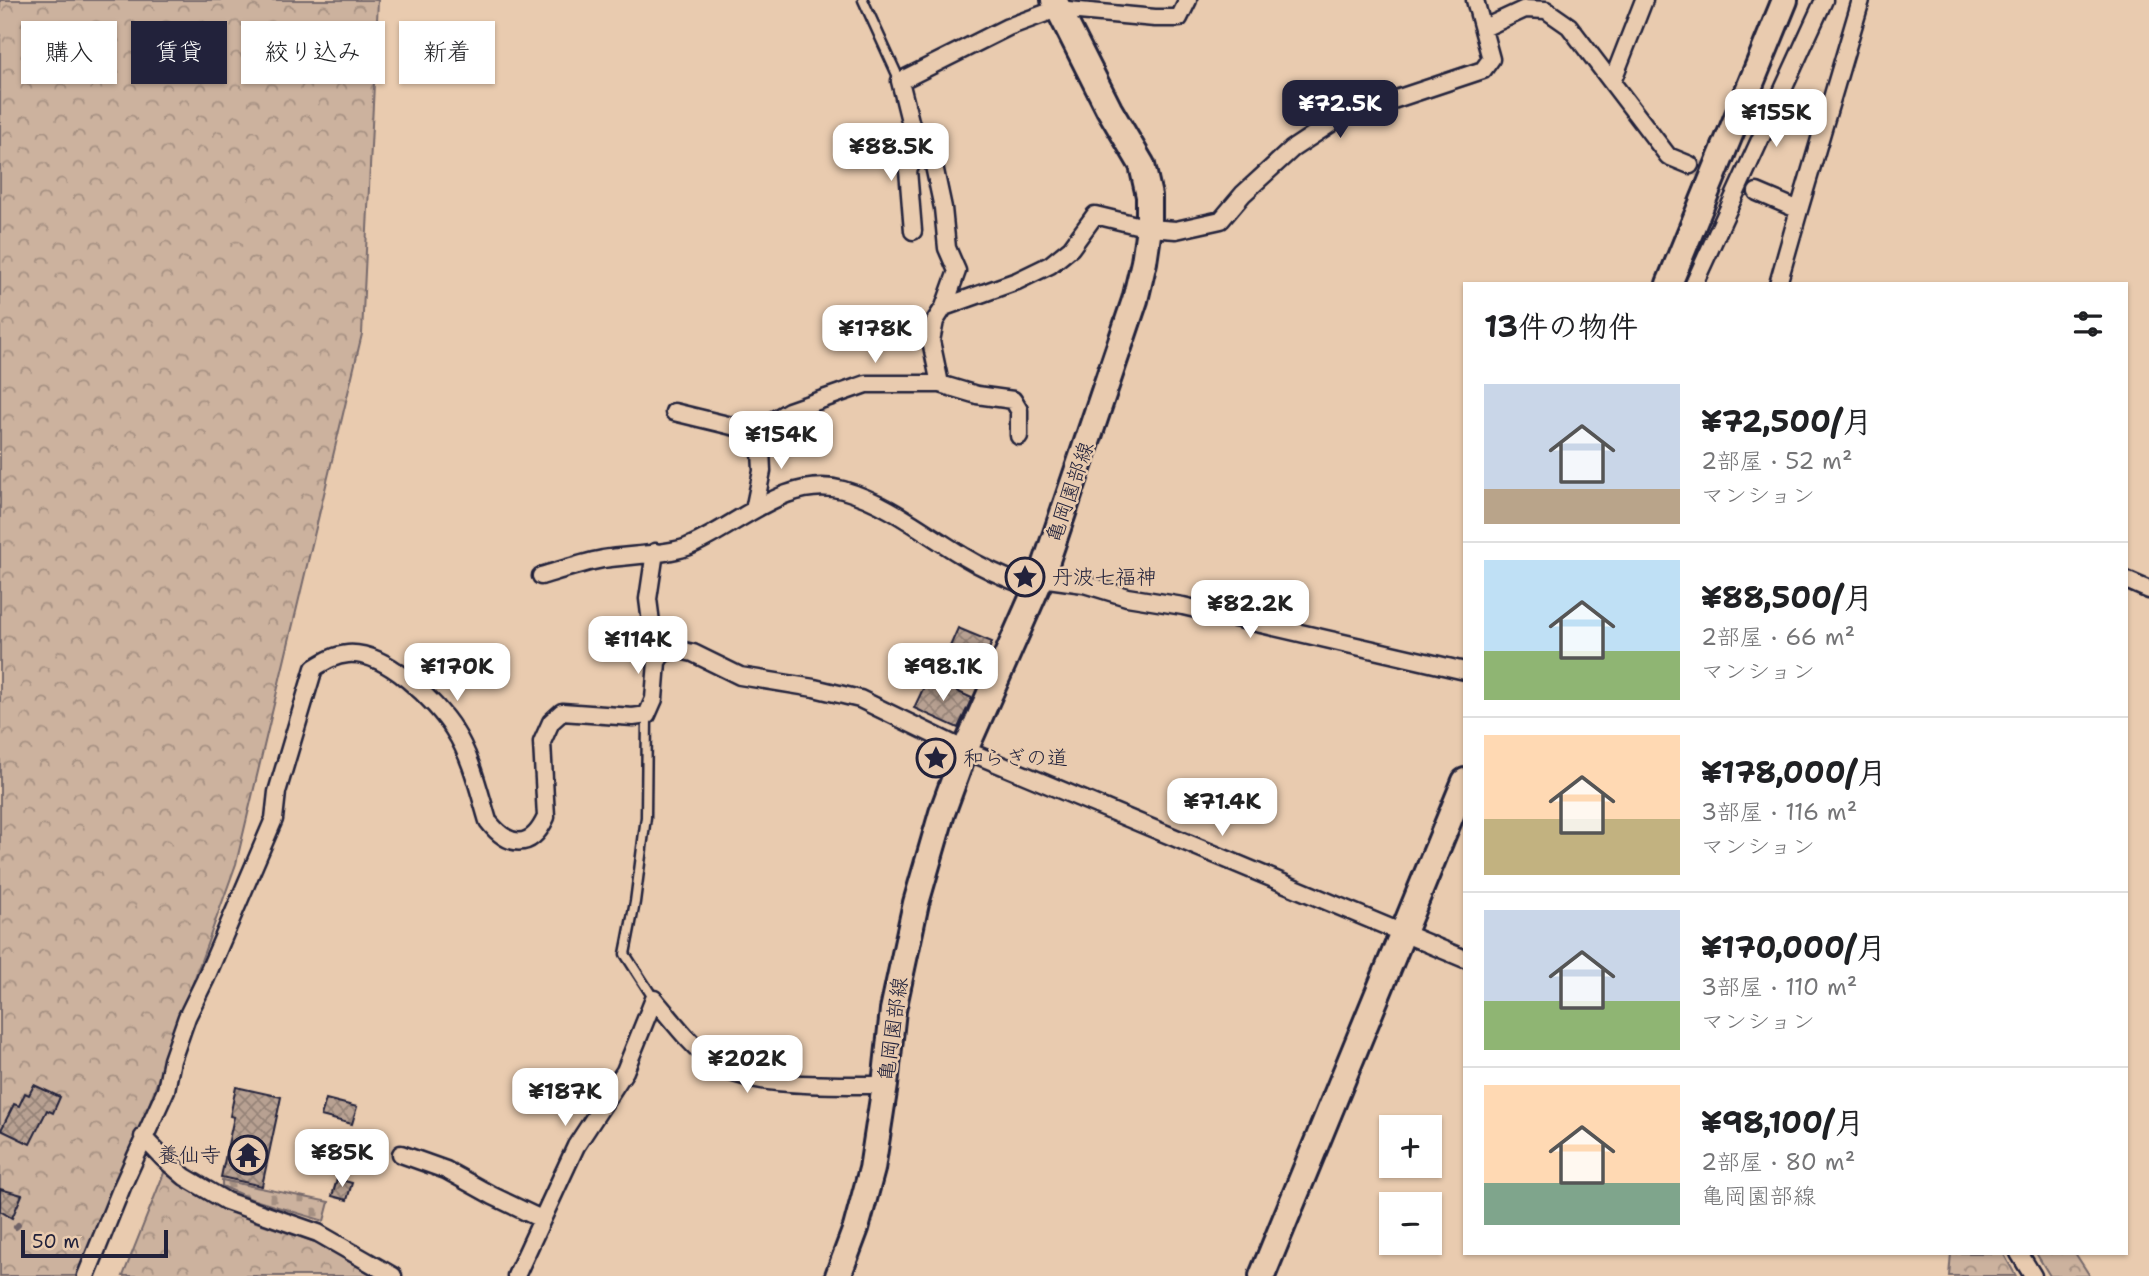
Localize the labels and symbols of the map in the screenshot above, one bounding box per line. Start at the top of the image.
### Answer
pin: ¥72.5K [1283,80,1397,140]
pin: ¥155K [1727,90,1825,149]
pin: ¥88.5K [834,124,948,183]
pin: ¥178K [826,306,924,365]
pin: ¥154K [732,412,830,471]
street label: 亀岡園部線 [1040,438,1100,546]
place icon: 丹波七福神 [1004,556,1046,598]
place label: 丹波七福神 [1052,563,1157,591]
pin: ¥82.2K [1193,580,1307,640]
pin: ¥114K [589,616,687,676]
pin: ¥170K [408,644,506,703]
pin: ¥98.1K [886,644,1000,703]
place icon: 和らぎの道 [915,737,957,779]
place label: 和らぎの道 [963,744,1068,772]
pin: ¥71.4K [1165,778,1279,838]
street label: 亀岡園部線 [872,975,914,1083]
pin: ¥202K [698,1036,796,1095]
pin: ¥187K [516,1068,614,1128]
pin: ¥85K [301,1130,383,1189]
temple icon: 養仙寺 [227,1134,269,1176]
place label: 養仙寺 [158,1141,221,1169]
scale bar [21,1227,168,1259]

